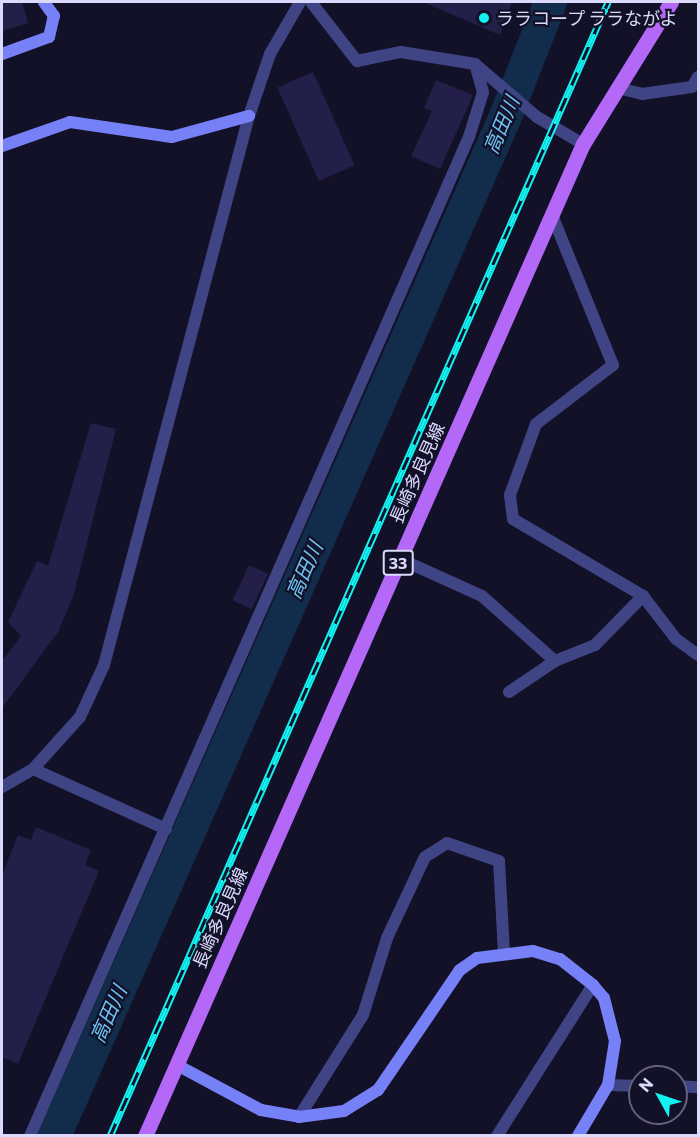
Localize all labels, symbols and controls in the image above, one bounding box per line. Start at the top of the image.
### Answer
place label: ララコープ ララながよ [496,7,679,29]
marker: ララコープ ララながよ [477,11,491,25]
water label: 高田川 [478,93,524,157]
street label: 長崎多良見線 [385,419,449,527]
water label: 高田川 [281,538,327,602]
road number: 33 [382,550,414,576]
street label: 長崎多良見線 [188,864,252,972]
water label: 高田川 [85,982,131,1046]
north arrow [628,1065,688,1125]
text: N [634,1074,656,1095]

